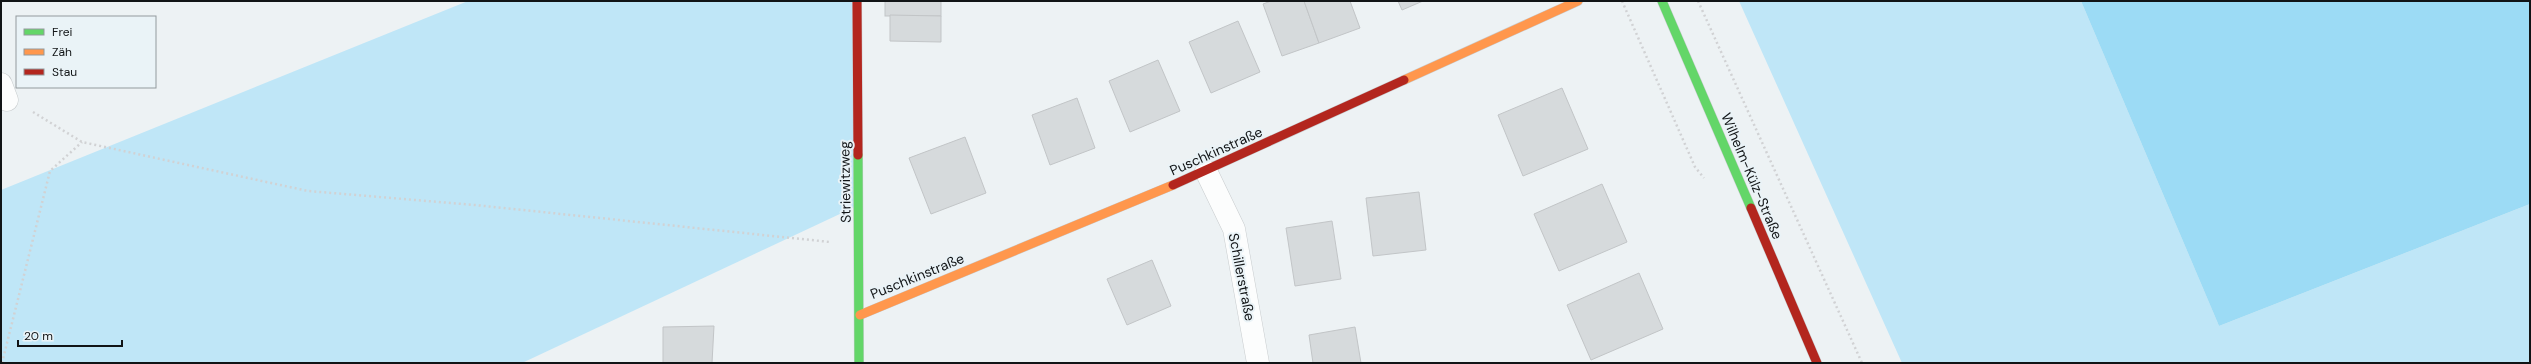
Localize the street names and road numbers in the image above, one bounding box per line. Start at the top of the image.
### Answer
street label: Wilhelm-Külz-Straße [1717,110,1787,242]
street label: Puschkinstraße [1167,122,1265,179]
street label: Striewitzweg [835,141,855,223]
street label: Schillerstraße [1225,232,1259,322]
street label: Puschkinstraße [867,249,967,303]

